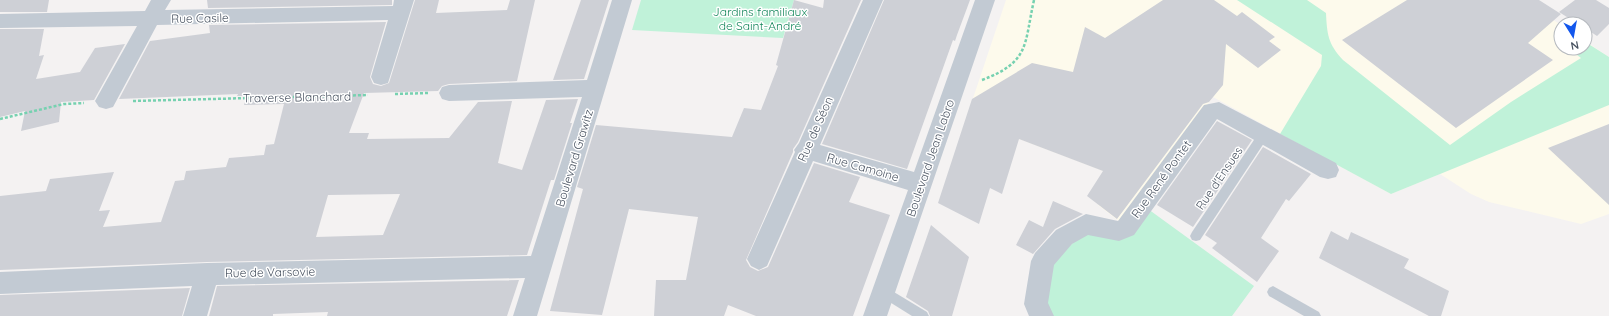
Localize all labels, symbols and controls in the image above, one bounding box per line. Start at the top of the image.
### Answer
park label: Jardins familiaux de Saint-André [713,4,807,33]
street label: Rue Casile [171,10,229,26]
north arrow [1553,16,1593,56]
text: N [1570,38,1580,53]
street label: Traverse Blanchard [243,89,351,105]
street label: Rue de Séon [794,94,836,164]
street label: Boulevard Jean Labro [903,97,957,219]
street label: Boulevard Grawitz [552,107,596,209]
street label: Rue René Pontet [1128,137,1194,221]
street label: Rue d'Ensues [1192,143,1246,212]
street label: Rue Camoine [825,150,901,185]
street label: Rue de Varsovie [225,264,316,280]

